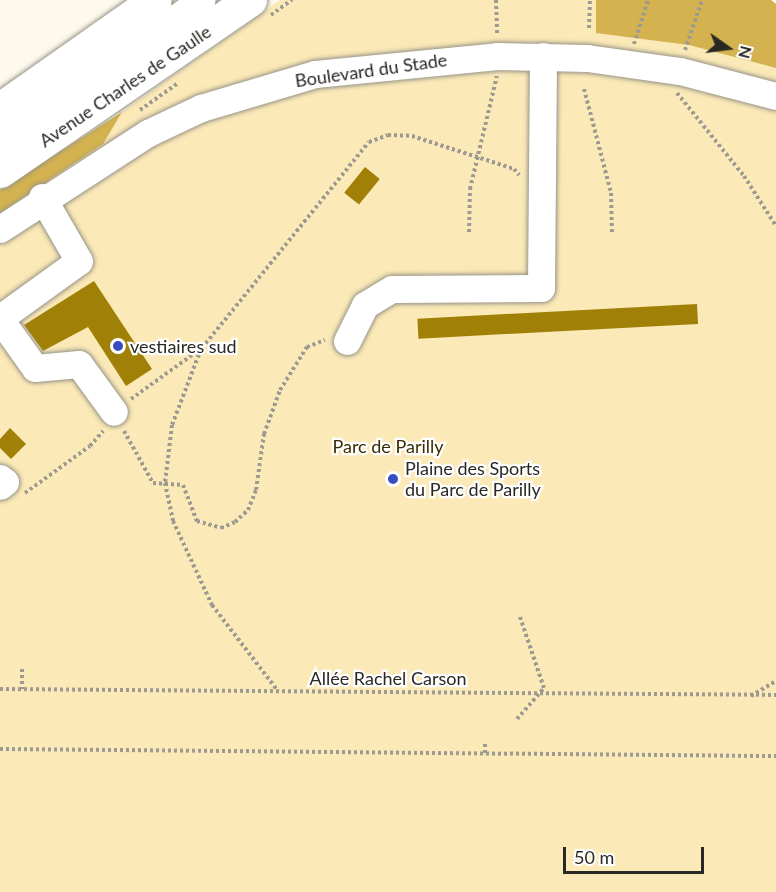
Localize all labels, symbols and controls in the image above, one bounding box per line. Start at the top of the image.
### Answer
north arrow [698,18,758,78]
street label: Avenue Charles de Gaulle [35,21,215,151]
text: N [735,44,757,61]
street label: Boulevard du Stade [294,49,448,91]
place label: vestiaires sud [130,335,237,357]
marker: vestiaires sud [111,339,125,353]
park label: Parc de Parilly [332,435,444,457]
place label: Plaine des Sports du Parc de Parilly [405,458,541,500]
marker: Plaine des Sports du Parc de Parilly [386,472,400,486]
street label: Allée Rachel Carson [310,667,466,689]
scale bar [566,835,707,873]
text: 50 m [574,846,614,868]

